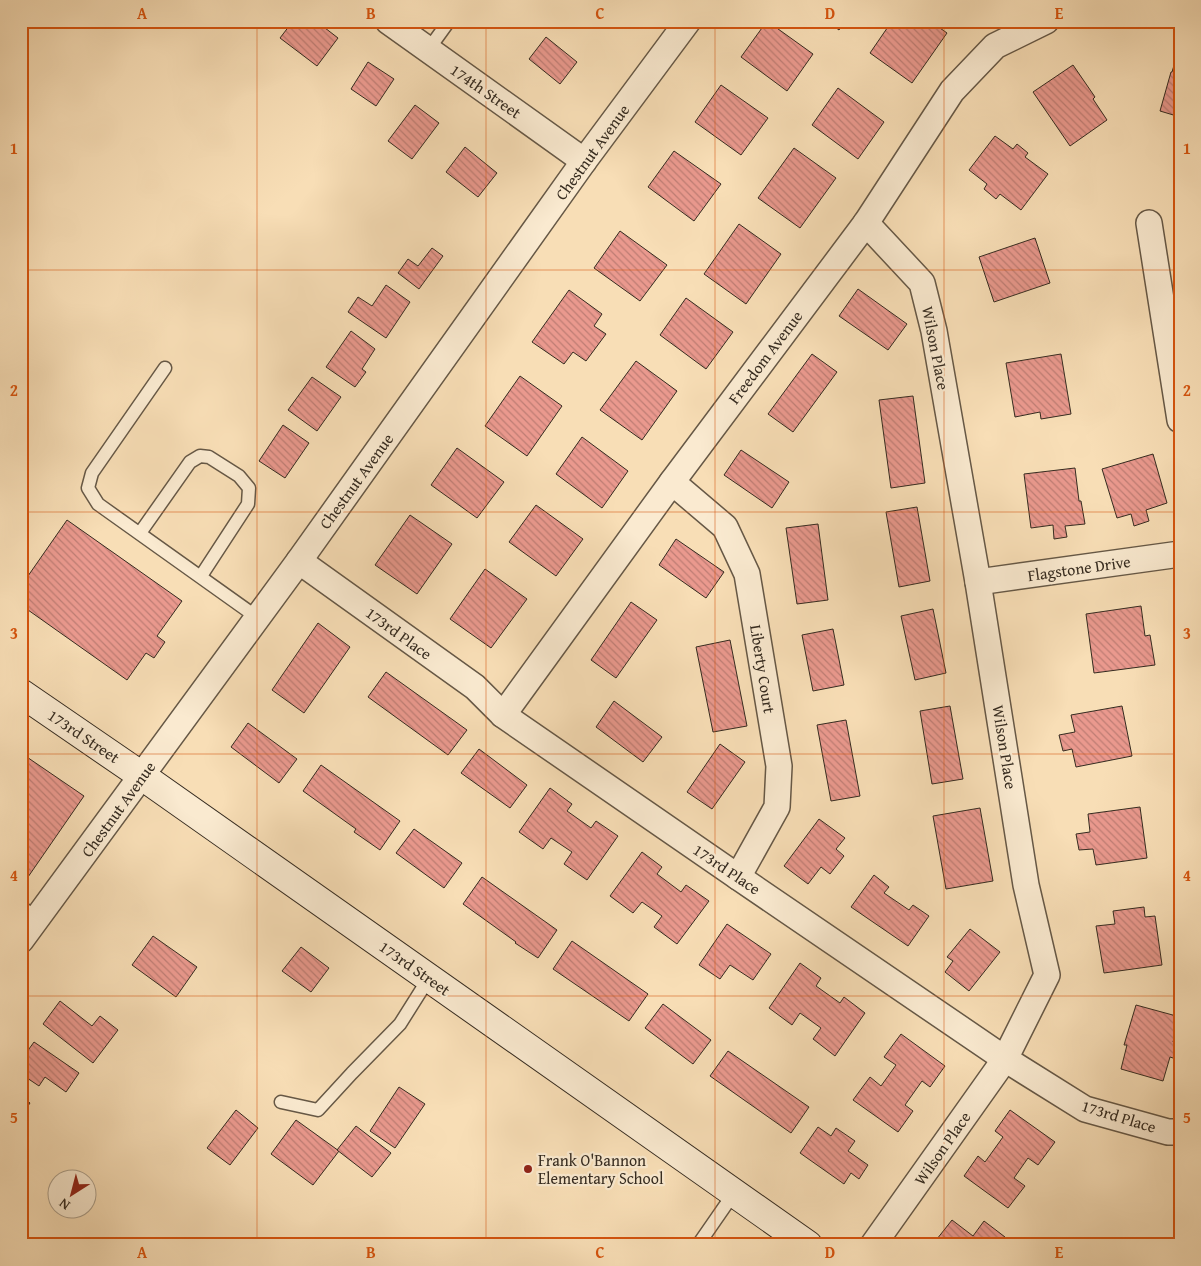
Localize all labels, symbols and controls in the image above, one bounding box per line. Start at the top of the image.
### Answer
text: A [137,1,148,25]
text: B [366,1,376,25]
text: C [595,1,605,25]
text: D [825,1,835,25]
text: E [1055,1,1064,25]
street label: 174th Street [446,58,527,124]
street label: Chestnut Avenue [549,99,635,205]
text: 1 [10,136,18,160]
text: 1 [1183,136,1191,160]
street label: Wilson Place [916,304,956,392]
street label: Freedom Avenue [722,305,808,409]
text: 2 [10,378,18,402]
text: 2 [1183,378,1191,402]
street label: Chestnut Avenue [313,428,399,534]
street label: Flagstone Drive [1026,549,1132,587]
street label: 173rd Place [361,601,437,665]
text: 3 [10,621,18,645]
text: 3 [1183,621,1191,645]
street label: Liberty Court [744,623,782,715]
street label: 173rd Street [43,703,125,769]
street label: Wilson Place [987,703,1023,791]
street label: Chestnut Avenue [75,756,161,862]
street label: 173rd Place [688,838,766,900]
text: 4 [10,863,18,887]
text: 4 [1183,863,1191,887]
street label: 173rd Street [374,935,456,1002]
street label: 173rd Place [1079,1093,1159,1139]
text: 5 [10,1105,18,1129]
text: 5 [1183,1105,1191,1129]
street label: Wilson Place [908,1106,976,1190]
place label: Frank O'Bannon Elementary School [538,1148,664,1190]
marker: Frank O'Bannon Elementary School [522,1163,534,1175]
north arrow [48,1168,98,1218]
text: N [54,1193,74,1215]
text: A [137,1240,148,1264]
text: B [366,1240,376,1264]
text: C [595,1240,605,1264]
text: D [825,1240,835,1264]
text: E [1055,1240,1064,1264]

